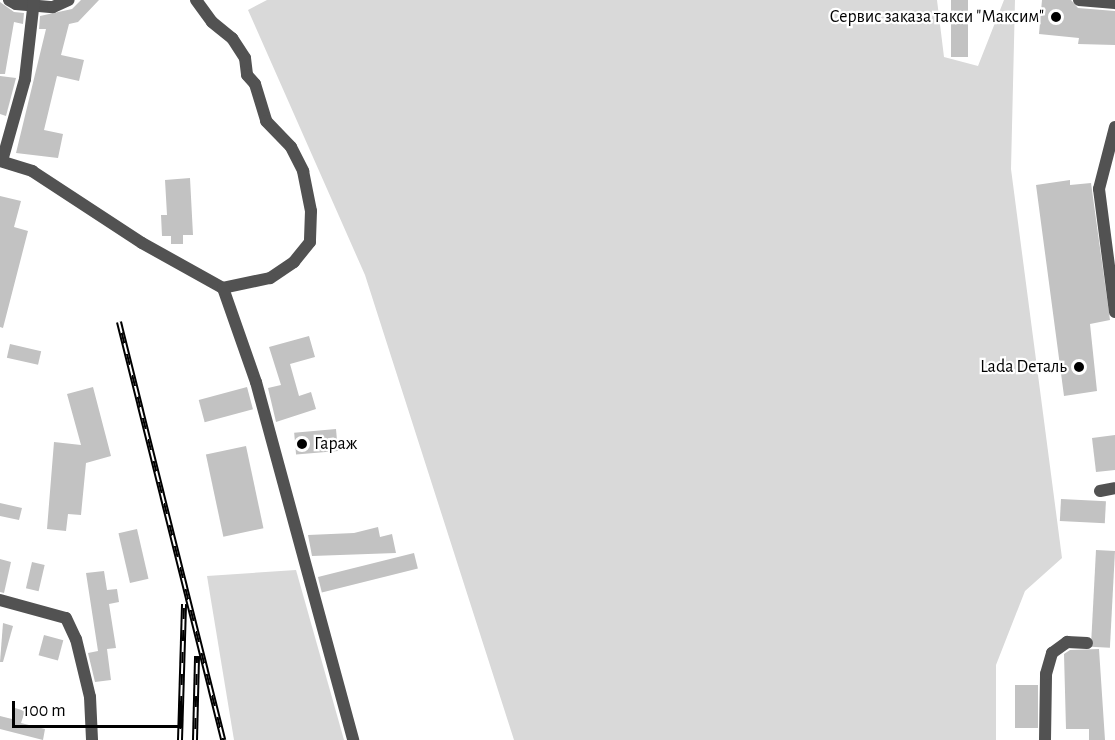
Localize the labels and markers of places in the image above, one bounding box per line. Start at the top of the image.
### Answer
place label: Сервис заказа такси "Максим" [830,6,1044,28]
marker: Сервис заказа такси "Максим" [1049,10,1063,24]
place label: Lada Dеталь [980,356,1067,378]
marker: Lada Dеталь [1072,360,1086,374]
place label: Гараж [314,433,357,455]
marker: Гараж [295,437,309,451]

